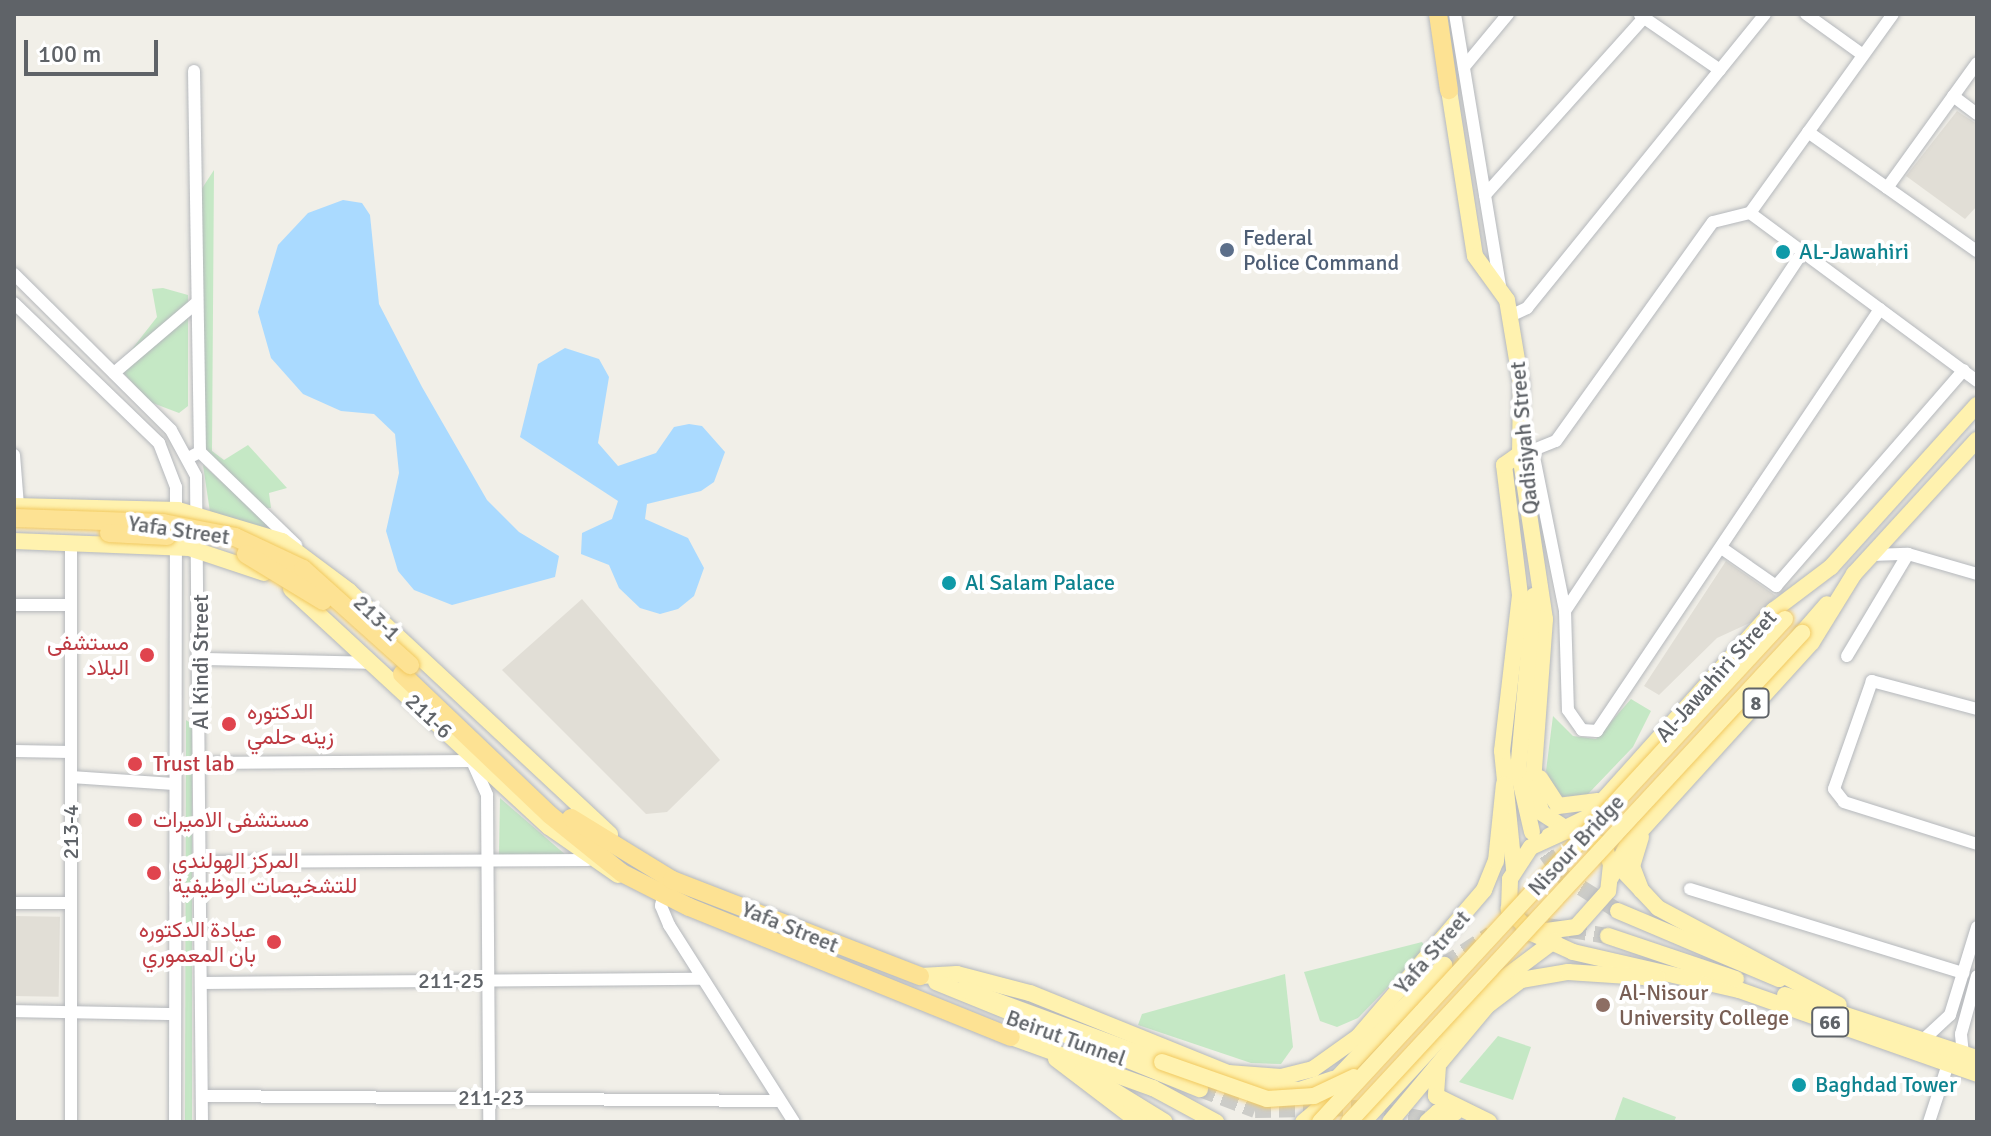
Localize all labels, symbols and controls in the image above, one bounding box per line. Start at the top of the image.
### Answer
scale bar [28,24,162,74]
text: 100 m [38,39,101,69]
place label: Federal Police Command [1243,224,1399,276]
place label: AL-Jawahiri [1799,239,1909,265]
marker: Federal Police Command [1218,241,1236,259]
marker: AL-Jawahiri [1774,243,1792,261]
street label: Qadisiyah Street [1504,360,1544,516]
street label: Yafa Street [127,510,231,550]
place label: Al Salam Palace [965,570,1115,596]
marker: Al Salam Palace [940,574,958,592]
street label: 213-1 [348,589,406,647]
street label: Al Kindi Street [188,594,214,730]
street label: Al-Jawahiri Street [1650,605,1782,747]
place label: مستشفى البلاد [47,629,129,680]
marker: مستشفى البلاد [136,644,158,666]
road number: 8 [1742,687,1770,719]
street label: 211-6 [400,688,458,744]
place label: الدكتوره زينه حلمي [247,698,334,750]
marker: الدكتوره زينه حلمي [218,713,240,735]
place label: Trust lab [153,751,234,777]
marker: Trust lab [124,753,146,775]
street label: Nisour Bridge [1522,789,1630,901]
street label: 213-4 [58,804,84,860]
place label: مستشفى الاميرات [153,807,309,833]
marker: مستشفى الاميرات [124,809,146,831]
place label: المركز الهولندي للتشخيصات الوظيفية [172,847,357,898]
marker: المركز الهولندي للتشخيصات الوظيفية [143,862,165,884]
street label: Yafa Street [738,896,842,958]
street label: Yafa Street [1389,905,1475,999]
place label: عيادة الدكتوره بان المعموري [139,916,256,968]
marker: عيادة الدكتوره بان المعموري [263,931,285,953]
street label: 211-25 [418,968,484,994]
place label: Al-Nisour University College [1619,979,1789,1030]
marker: Al-Nisour University College [1594,996,1612,1014]
street label: Beirut Tunnel [1003,1004,1129,1072]
road number: 66 [1810,1006,1850,1038]
place label: Baghdad Tower [1815,1072,1957,1098]
marker: Baghdad Tower [1790,1076,1808,1094]
street label: 211-23 [458,1085,524,1111]

